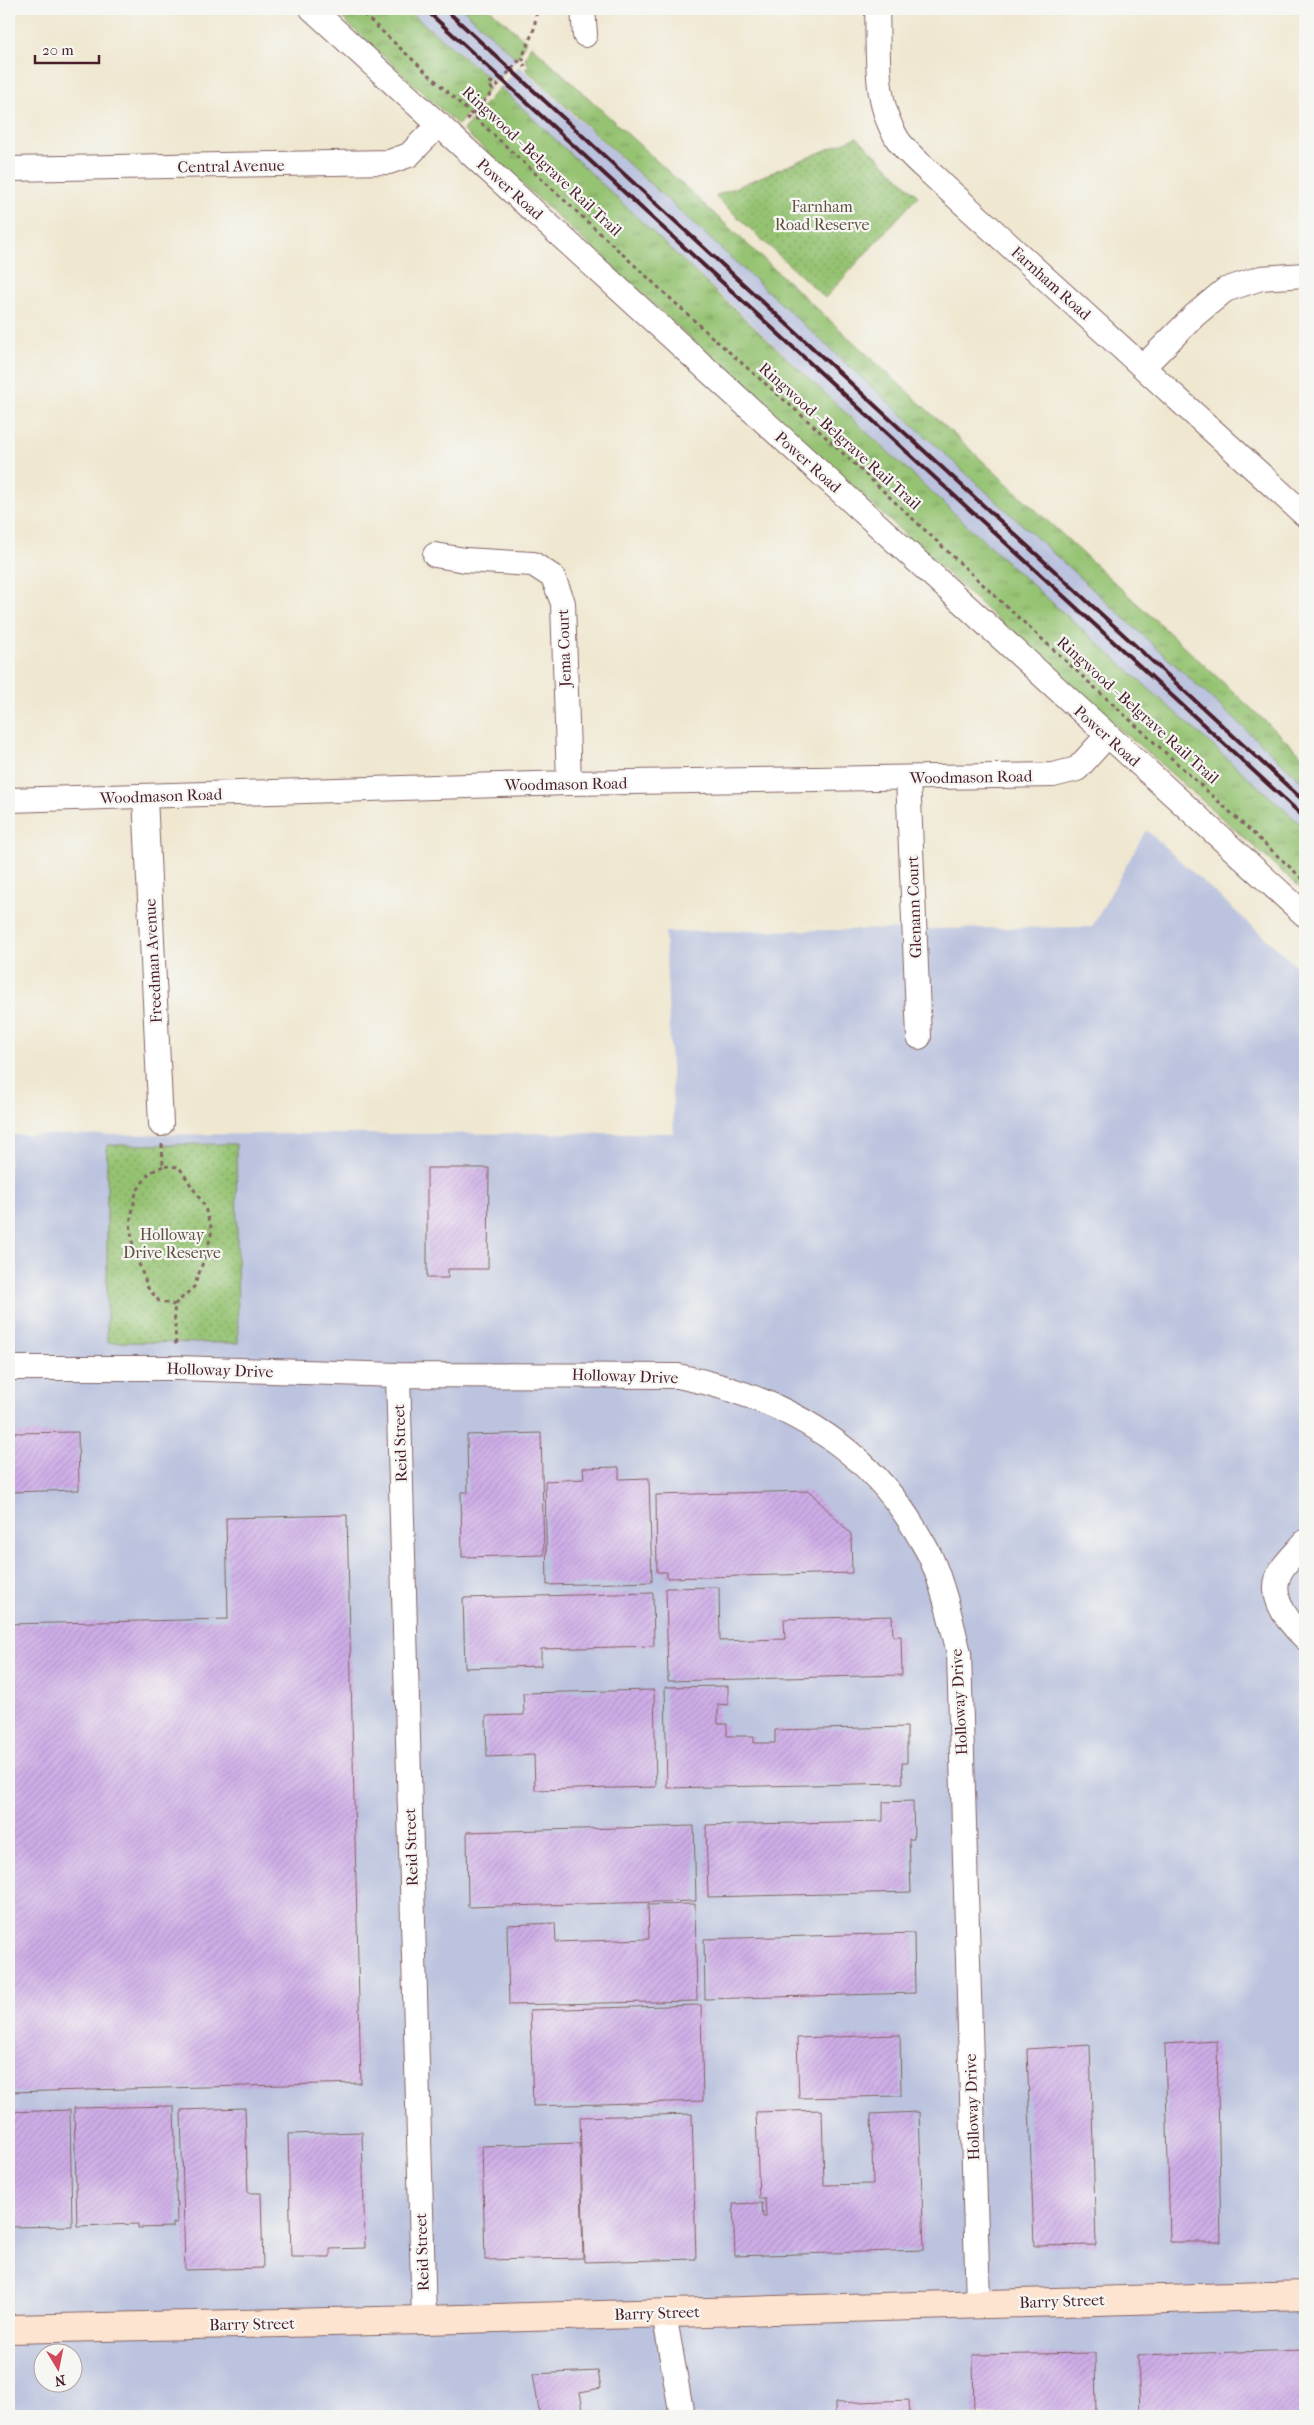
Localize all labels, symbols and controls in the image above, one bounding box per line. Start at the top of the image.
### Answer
scale bar [35,32,99,64]
text: 20 m [42,41,74,59]
street label: Ringwood - Belgrave Rail Trail [458,82,626,240]
street label: Power Road [473,154,547,224]
street label: Central Avenue [177,156,285,176]
park label: Farnham Road Reserve [775,197,869,234]
street label: Farnham Road [1007,242,1095,324]
street label: Ringwood - Belgrave Rail Trail [755,358,925,514]
street label: Power Road [771,427,845,497]
street label: Jema Court [553,608,575,689]
street label: Ringwood - Belgrave Rail Trail [1053,632,1223,788]
street label: Power Road [1070,701,1144,771]
street label: Woodmason Road [909,766,1033,788]
street label: Woodmason Road [504,773,628,795]
street label: Woodmason Road [98,784,223,808]
street label: Glenann Court [903,855,925,959]
street label: Freedman Avenue [140,898,166,1024]
park label: Holloway Drive Reserve [123,1225,221,1262]
street label: Holloway Drive [166,1359,274,1381]
street label: Holloway Drive [571,1365,679,1387]
street label: Reid Street [389,1403,411,1482]
street label: Holloway Drive [947,1648,971,1756]
street label: Reid Street [400,1807,422,1886]
street label: Holloway Drive [961,2053,983,2161]
street label: Reid Street [411,2212,433,2291]
street label: Barry Street [1019,2290,1105,2312]
street label: Barry Street [614,2302,700,2324]
street label: Barry Street [209,2314,295,2334]
north arrow [32,2342,82,2392]
text: N [53,2371,67,2390]

